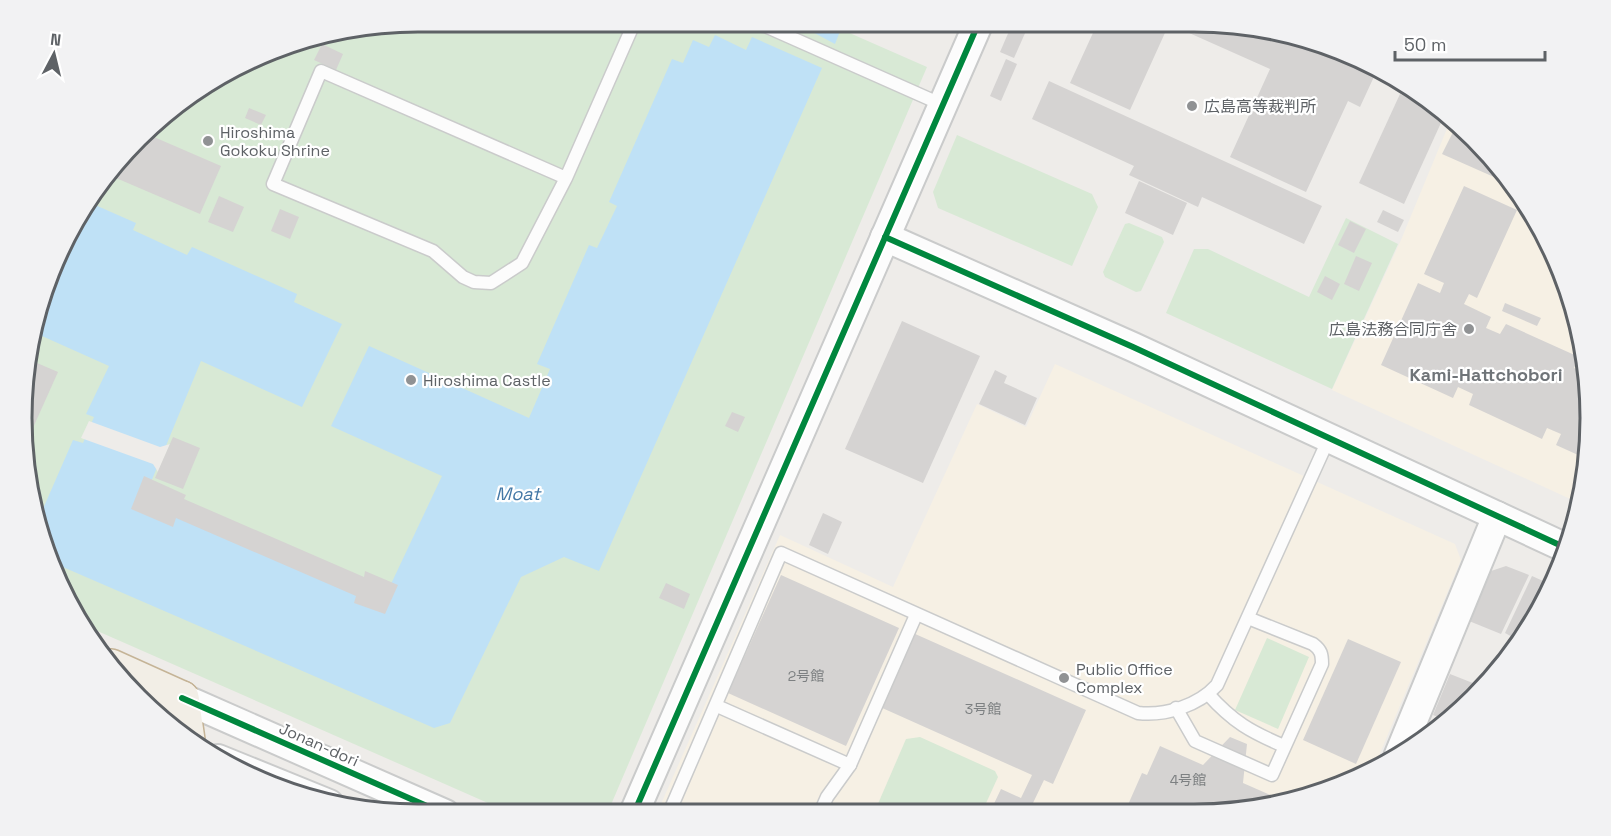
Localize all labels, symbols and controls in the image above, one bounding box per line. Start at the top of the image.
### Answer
north arrow [24,24,84,84]
scale bar [1395,24,1545,62]
text: N [49,29,62,51]
text: 50 m [1404,33,1446,56]
place label: 広島高等裁判所 [1204,96,1316,117]
marker: 広島高等裁判所 [1185,99,1199,113]
place label: Hiroshima Gokoku Shrine [220,122,330,161]
marker: Hiroshima Gokoku Shrine [201,134,215,148]
place label: 広島法務合同庁舎 [1329,319,1457,340]
marker: 広島法務合同庁舎 [1462,322,1476,336]
district label: Kami-Hattchobori [1410,363,1562,386]
place label: Hiroshima Castle [423,370,551,391]
marker: Hiroshima Castle [404,373,418,387]
water label: Moat [496,482,542,505]
place label: Public Office Complex [1076,659,1173,698]
house number: 2号館 [788,667,824,685]
marker: Public Office Complex [1057,671,1071,685]
house number: 3号館 [965,700,1001,718]
street label: Jonan-dori [276,718,362,771]
house number: 4号館 [1170,771,1206,789]

